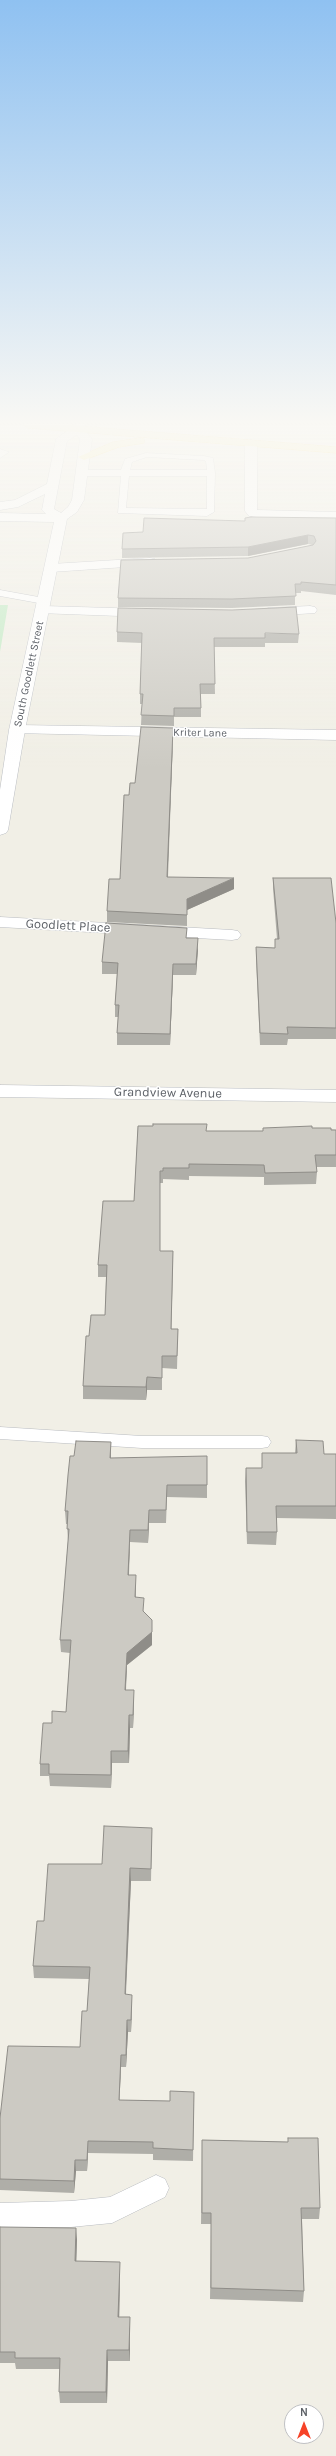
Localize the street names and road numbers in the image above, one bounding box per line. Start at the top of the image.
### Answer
street label: South Goodlett Street [11,620,47,728]
street label: Kriter Lane [173,726,227,740]
street label: Goodlett Place [25,916,111,936]
street label: Grandview Avenue [114,1084,222,1102]

